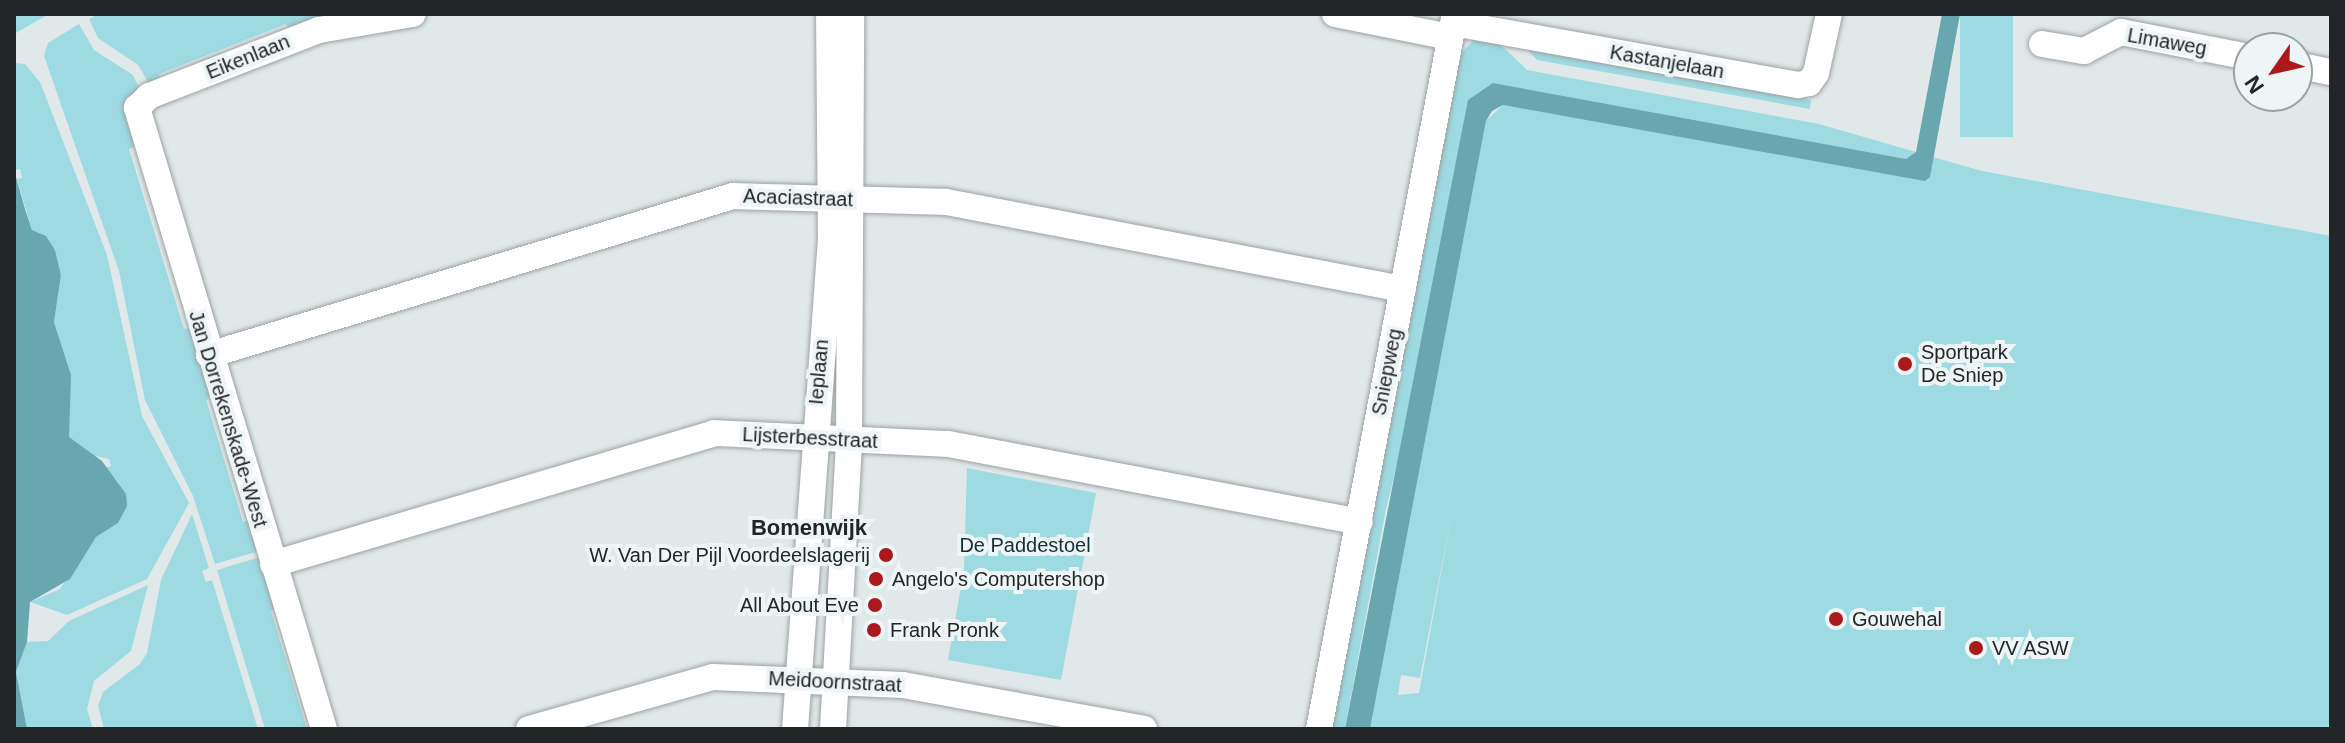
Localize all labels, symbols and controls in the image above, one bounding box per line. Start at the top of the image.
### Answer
street label: Limaweg [2126,23,2208,61]
street label: Eikenlaan [203,29,293,85]
north arrow [2233,32,2313,112]
street label: Kastanjelaan [1608,40,1726,84]
text: N [2240,71,2269,98]
street label: Acaciastraat [743,184,853,212]
street label: Jan Dorrekenskade-West [184,308,272,530]
street label: Sniepweg [1367,327,1407,417]
street label: Ieplaan [804,338,834,406]
place label: Sportpark De Sniep [1921,340,2008,387]
marker: Sportpark De Sniep [1896,355,1914,373]
street label: Lijsterbesstraat [742,422,878,454]
district label: Bomenwijk [751,515,867,541]
park label: De Paddestoel [959,533,1091,557]
place label: W. Van Der Pijl Voordeelslagerij [589,543,870,567]
marker: W. Van Der Pijl Voordeelslagerij [877,546,895,564]
place label: Angelo's Computershop [892,567,1105,591]
marker: Angelo's Computershop [867,570,885,588]
place label: All About Eve [739,593,859,617]
marker: All About Eve [866,596,884,614]
place label: Gouwehal [1852,607,1942,631]
marker: Gouwehal [1827,610,1845,628]
place label: Frank Pronk [890,618,999,642]
marker: Frank Pronk [865,621,883,639]
place label: VV ASW [1992,636,2070,660]
marker: VV ASW [1967,639,1985,657]
street label: Meidoornstraat [768,667,902,697]

